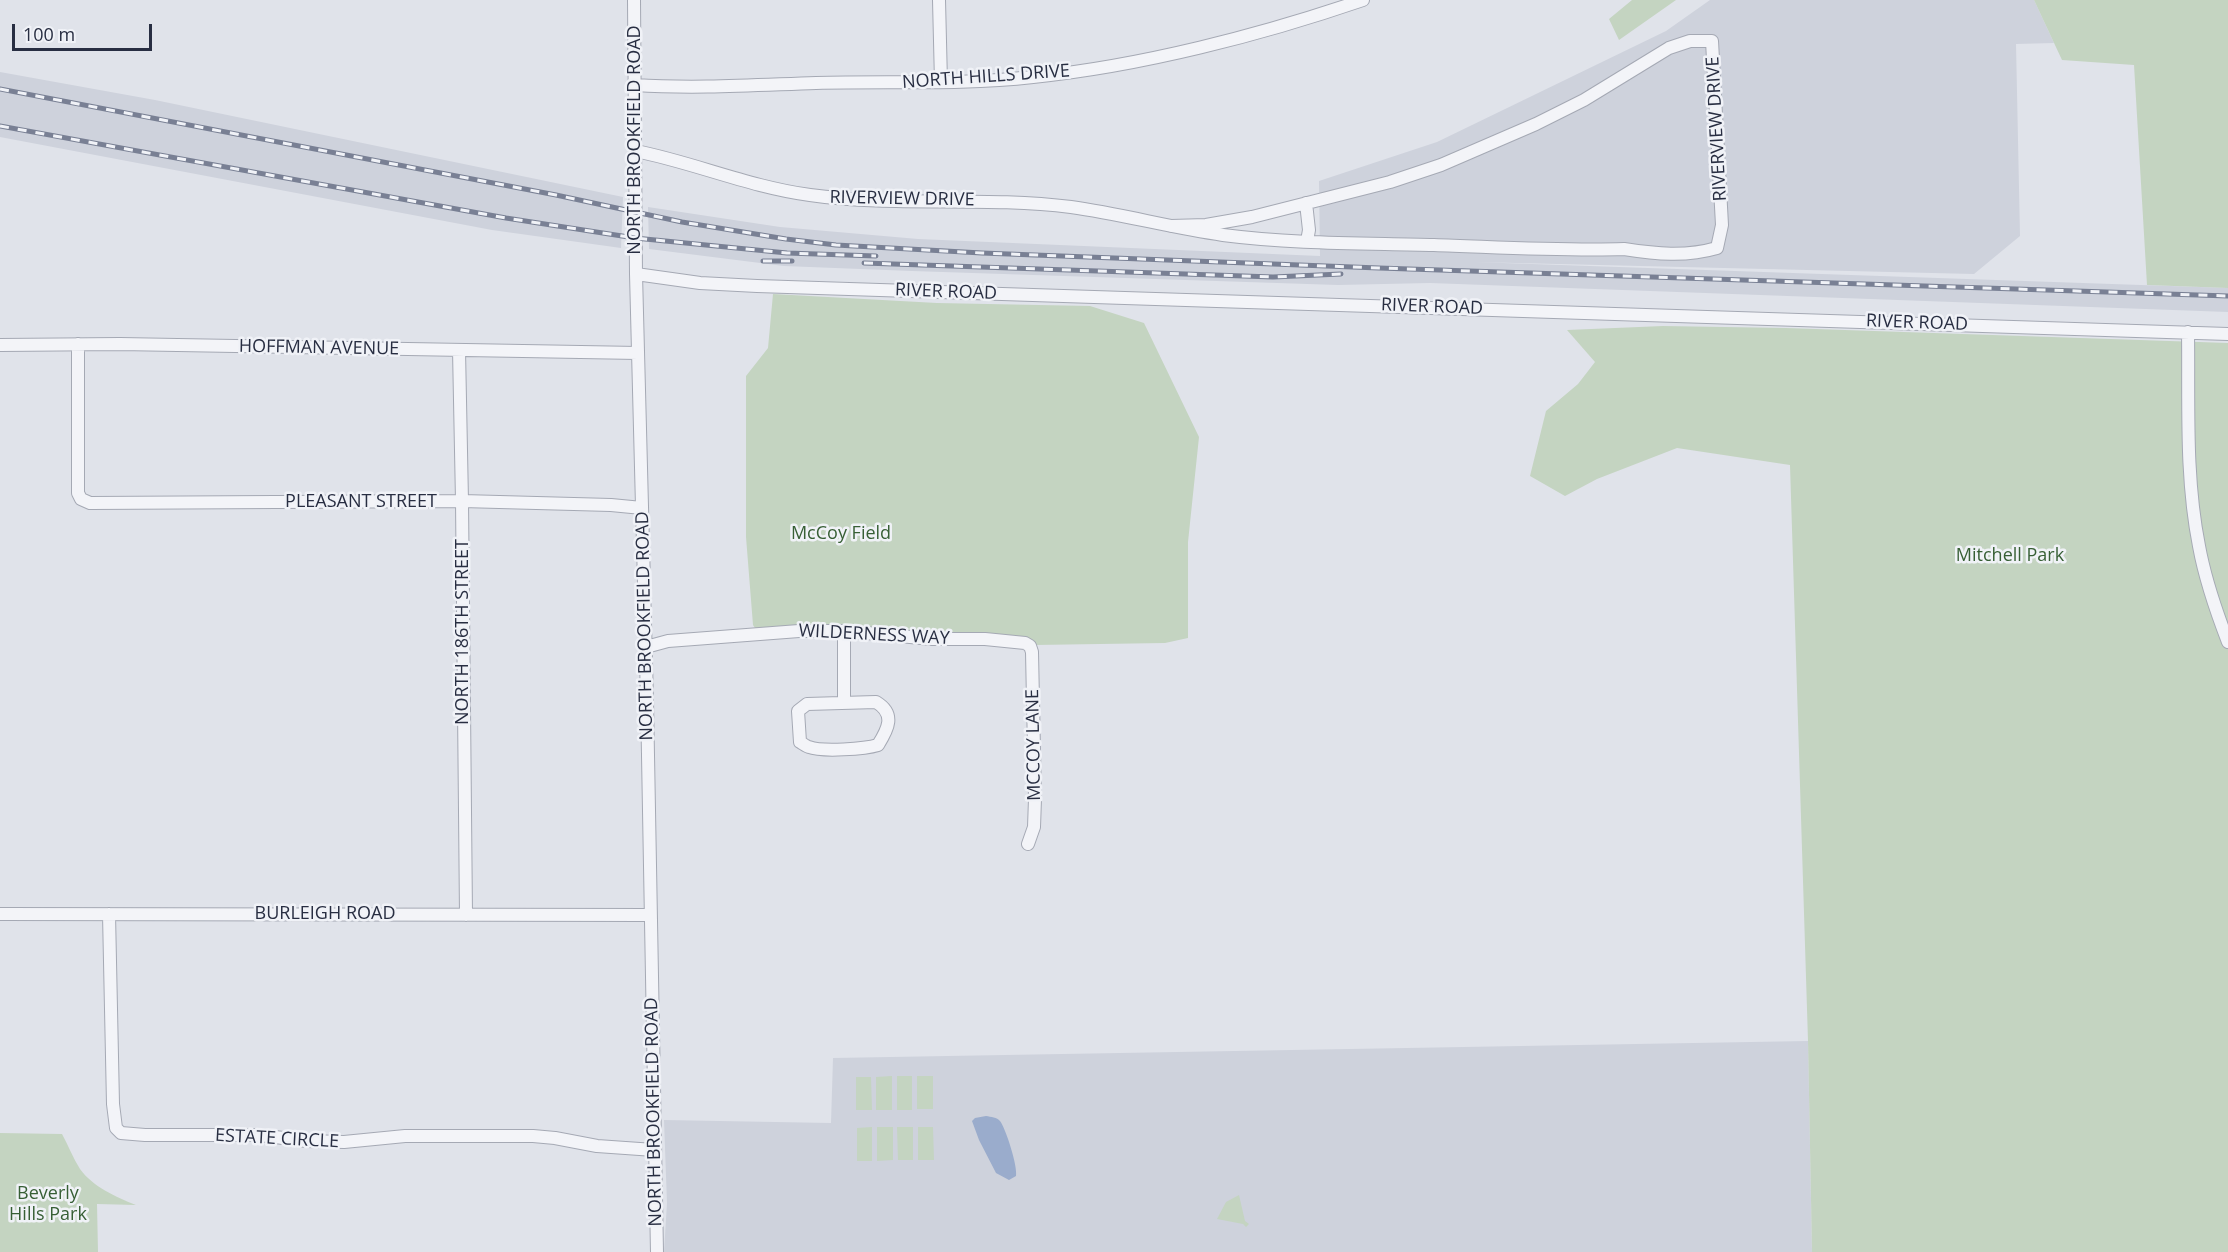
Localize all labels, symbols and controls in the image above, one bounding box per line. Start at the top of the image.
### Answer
scale bar [15,12,154,50]
text: 100 m [23,22,75,46]
street label: NORTH BROOKFIELD ROAD [624,25,646,255]
street label: RIVERVIEW DRIVE [1702,56,1732,202]
street label: NORTH HILLS DRIVE [901,60,1071,94]
street label: RIVERVIEW DRIVE [829,187,975,211]
street label: RIVER ROAD [895,279,997,305]
street label: RIVER ROAD [1381,294,1483,320]
street label: RIVER ROAD [1866,310,1968,336]
street label: HOFFMAN AVENUE [239,336,399,360]
street label: PLEASANT STREET [285,491,437,513]
street label: NORTH BROOKFIELD ROAD [632,511,658,741]
park label: McCoy Field [791,523,891,545]
street label: NORTH 186TH STREET [452,539,474,725]
park label: Mitchell Park [1956,545,2064,567]
street label: WILDERNESS WAY [798,620,950,650]
street label: MCCOY LANE [1022,689,1046,801]
street label: BURLEIGH ROAD [255,903,395,925]
street label: NORTH BROOKFIELD ROAD [641,997,667,1227]
street label: ESTATE CIRCLE [215,1125,339,1153]
park label: Beverly Hills Park [9,1183,87,1226]

